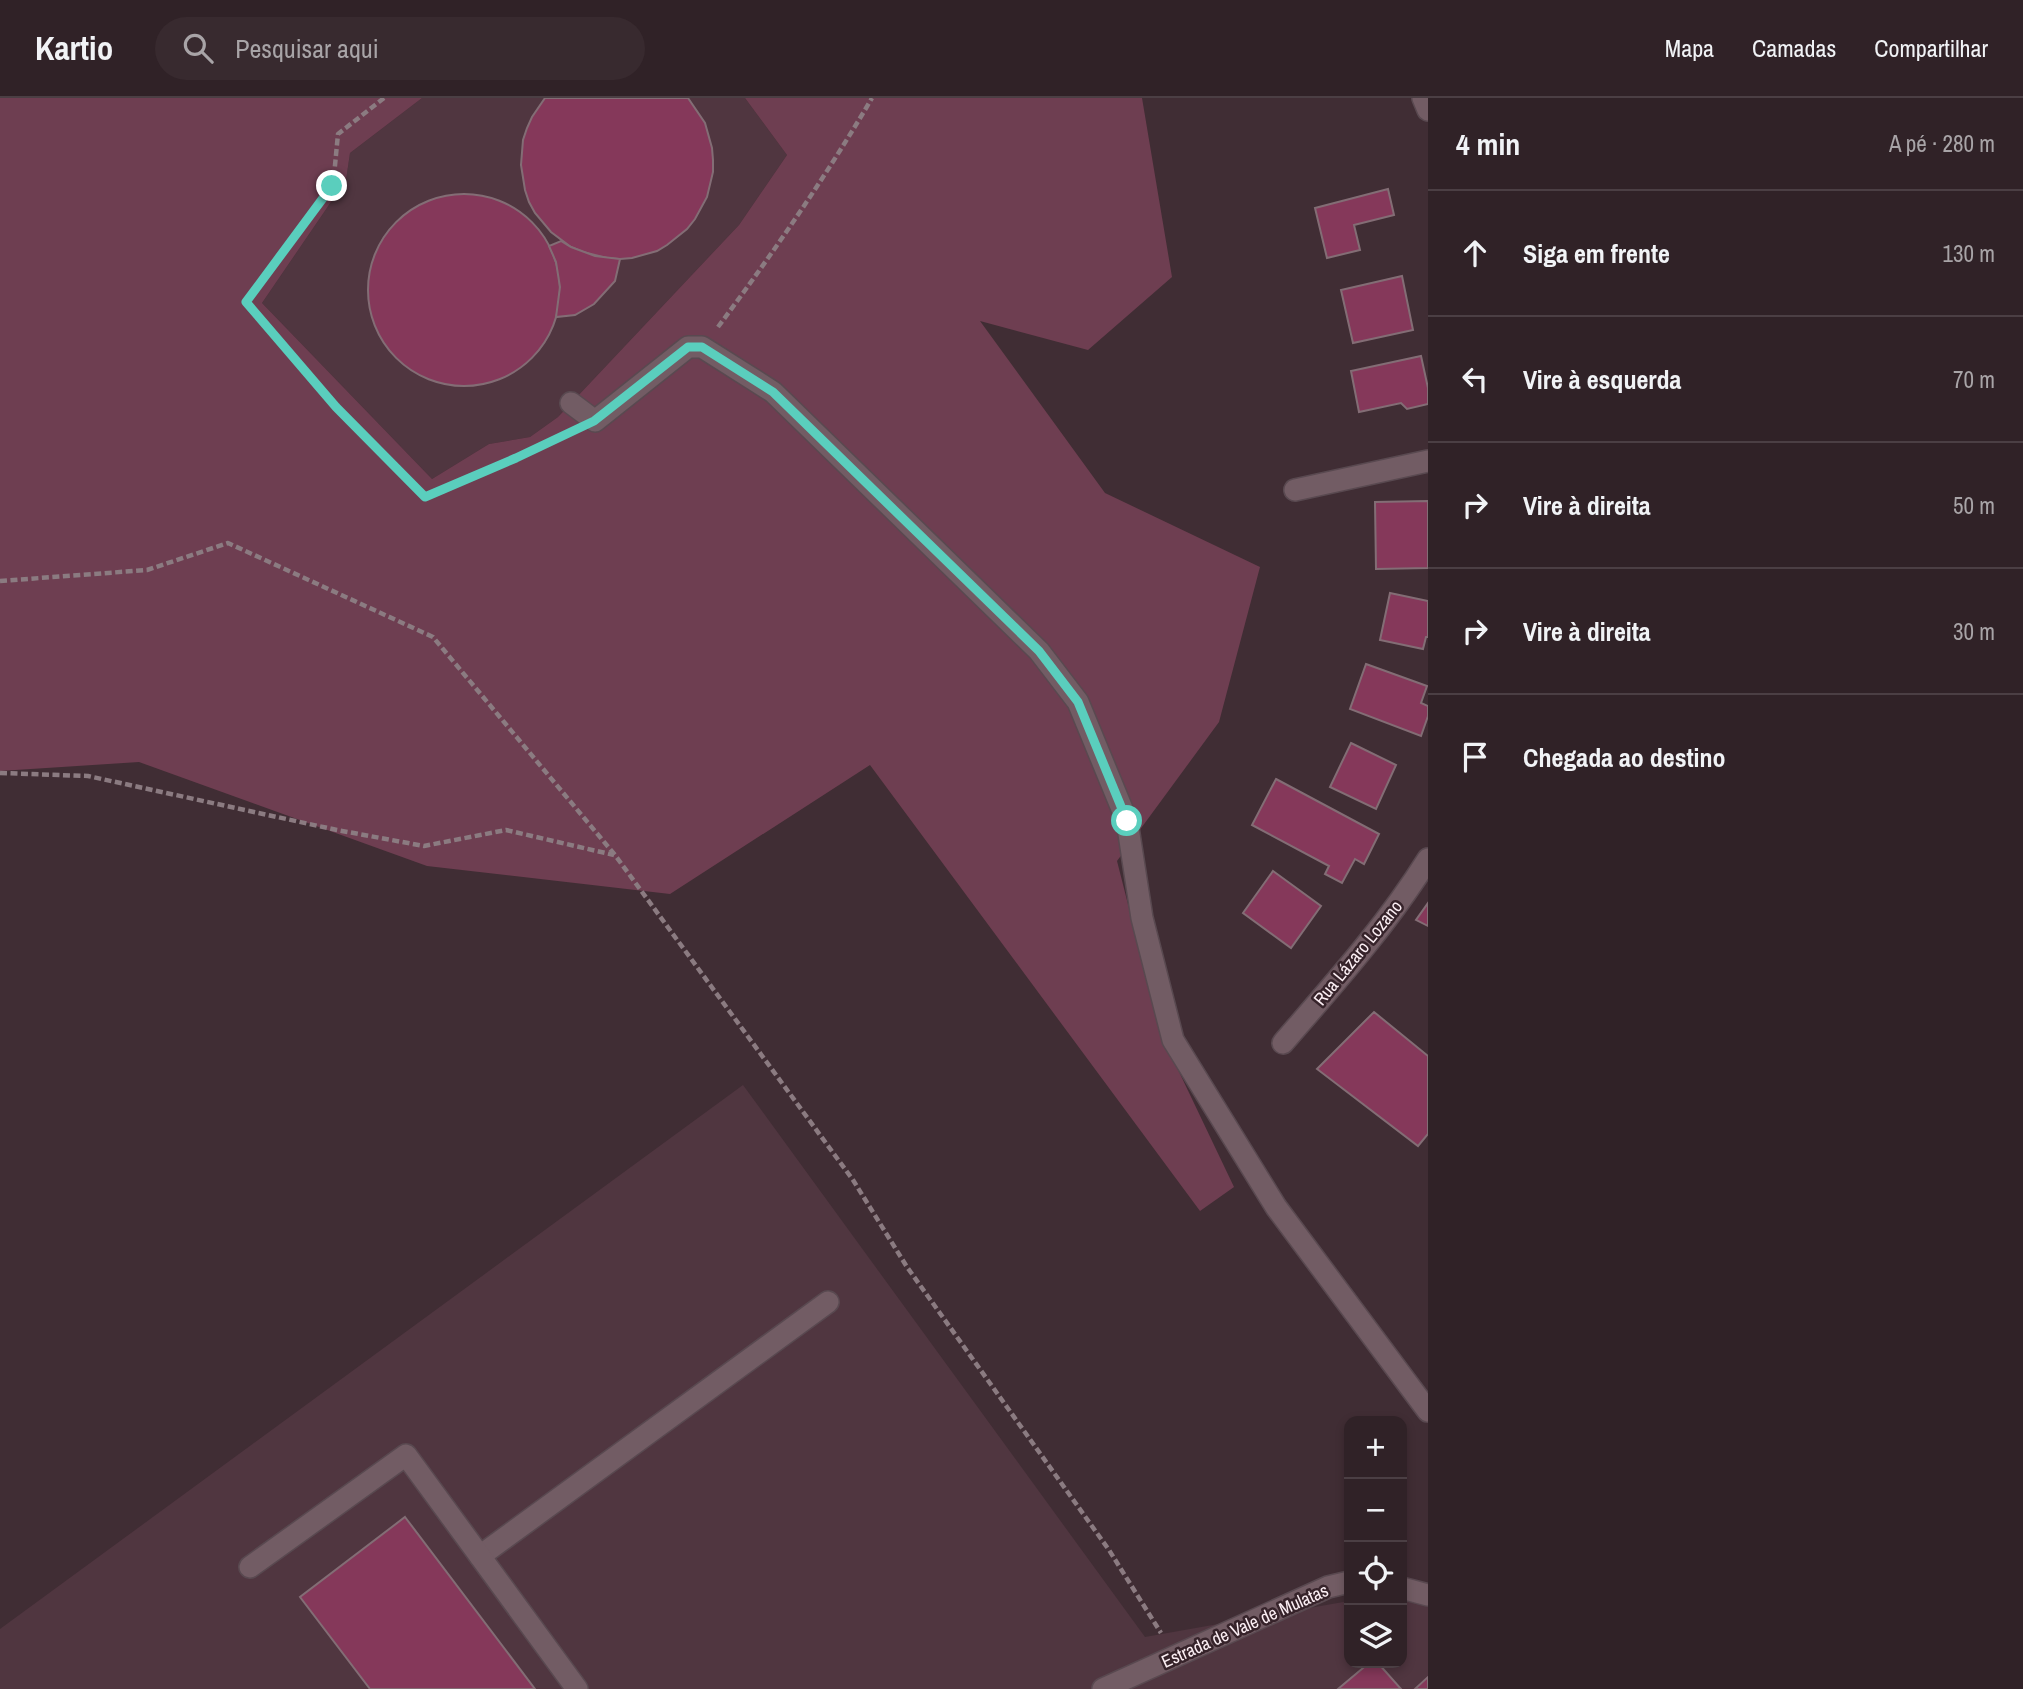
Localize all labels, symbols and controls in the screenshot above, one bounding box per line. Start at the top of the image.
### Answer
search box [155,17,645,80]
text: Kartio [35,26,113,70]
icon: search [179,29,217,67]
text: Pesquisar aqui [235,31,379,66]
text: Mapa [1665,32,1714,64]
text: Camadas [1752,32,1836,64]
text: Compartilhar [1874,32,1988,64]
text: 4 min [1456,124,1520,164]
text: A pé · 280 m [1889,128,1995,159]
route end [316,170,347,201]
icon: ahead [1456,234,1494,272]
text: Siga em frente [1523,236,1670,271]
text: 130 m [1943,238,1995,269]
icon: left [1456,360,1494,398]
text: Vire à esquerda [1523,362,1681,397]
text: 70 m [1953,364,1995,395]
icon: right [1456,486,1494,524]
text: Vire à direita [1523,488,1651,523]
text: 50 m [1953,490,1995,521]
icon: right [1456,612,1494,650]
text: Vire à direita [1523,614,1651,649]
text: 30 m [1953,616,1995,647]
icon: arrive [1456,738,1494,776]
text: Chegada ao destino [1523,740,1726,775]
route start [1111,805,1142,836]
street label: Rua Lázaro Lozano [1307,895,1408,1011]
map controls [1344,1416,1407,1668]
button: + [1344,1416,1407,1479]
button: − [1344,1479,1407,1542]
button: locate [1344,1542,1407,1605]
street label: Estrada de Vale de Mulatas [1157,1577,1332,1674]
button: layers [1344,1605,1407,1668]

